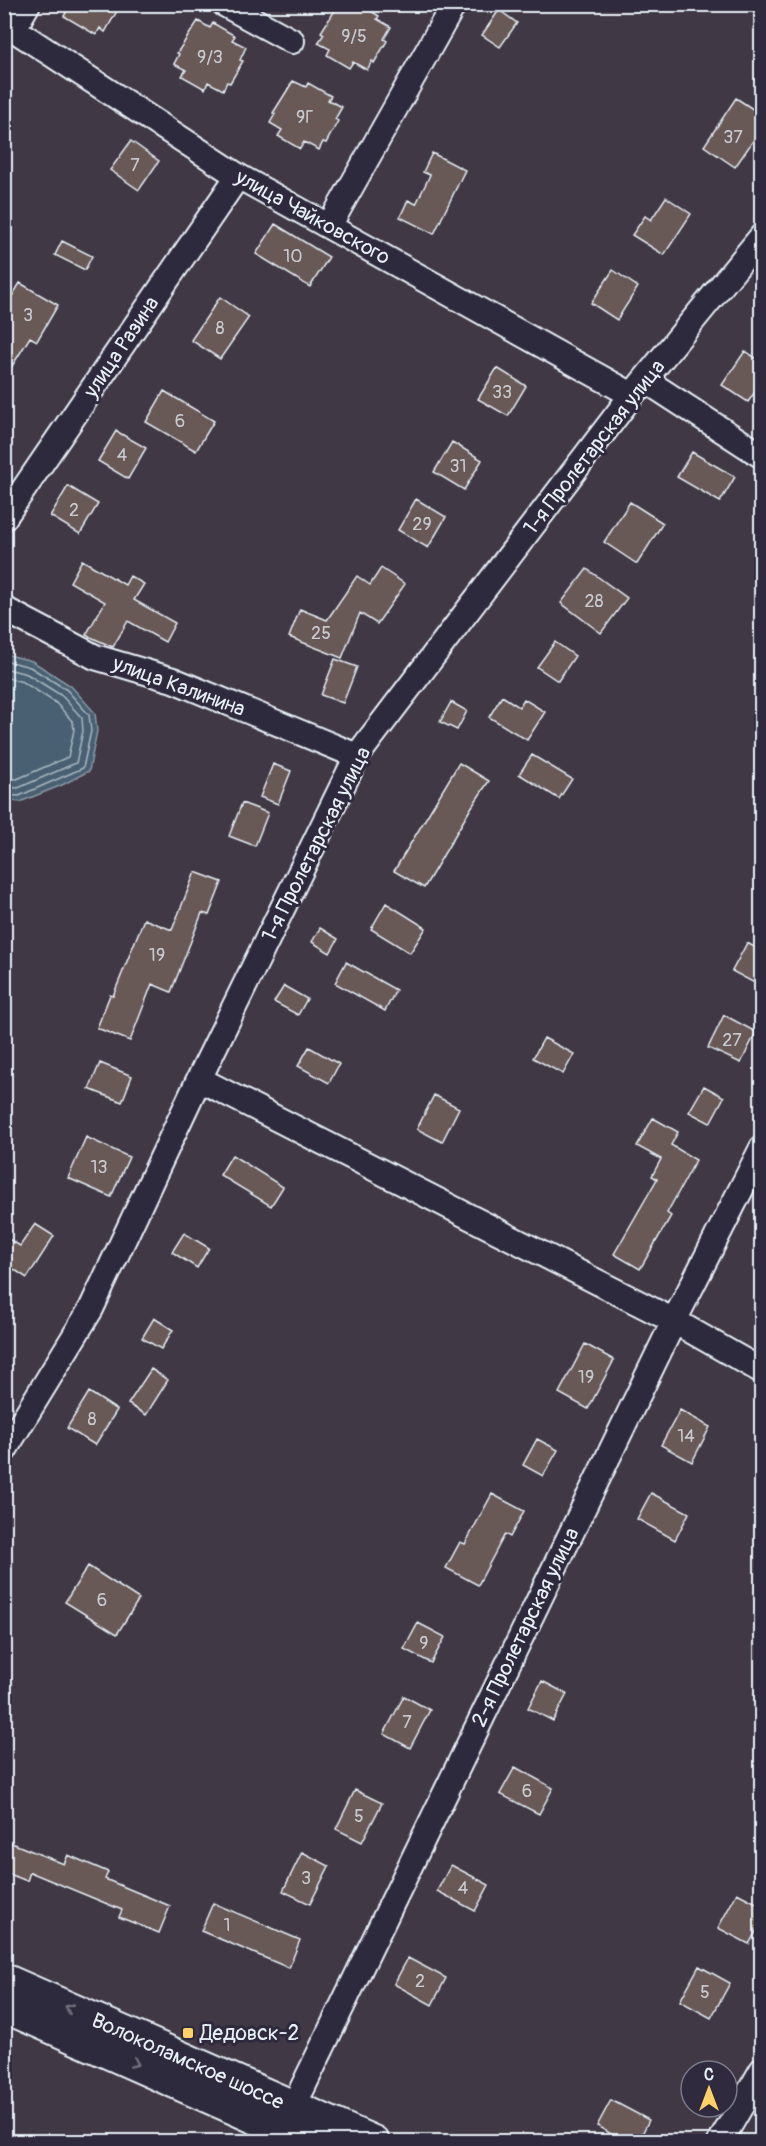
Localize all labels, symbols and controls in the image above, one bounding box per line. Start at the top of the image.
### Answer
house number: 9/5 [341,25,367,48]
house number: 9/3 [197,46,223,69]
house number: 9Г [296,106,314,129]
house number: 37 [723,126,743,149]
house number: 7 [130,154,140,177]
street label: улица Чайковского [230,163,395,271]
house number: 10 [283,245,303,268]
street label: улица Разина [77,291,165,404]
house number: 3 [23,304,33,327]
house number: 8 [215,317,225,340]
street label: 1-я Пролетарская улица [518,354,671,540]
house number: 33 [492,381,512,404]
house number: 6 [175,410,185,433]
house number: 4 [117,444,128,467]
house number: 31 [449,455,467,478]
house number: 2 [69,499,79,522]
house number: 29 [412,513,432,536]
house number: 28 [584,590,604,613]
house number: 25 [311,622,331,645]
street label: улица Калинина [108,650,249,723]
street label: 1-я Пролетарская улица [256,742,377,946]
house number: 19 [149,944,165,967]
house number: 27 [722,1029,742,1052]
house number: 13 [90,1156,108,1179]
house number: 19 [578,1366,594,1389]
house number: 8 [87,1408,97,1431]
house number: 14 [677,1425,695,1448]
street label: 2-я Пролетарская улица [465,1523,585,1731]
house number: 6 [97,1589,107,1612]
house number: 9 [419,1632,429,1655]
house number: 7 [402,1711,412,1734]
house number: 6 [522,1780,532,1803]
house number: 5 [354,1805,364,1828]
house number: 3 [301,1867,311,1890]
house number: 4 [458,1877,469,1900]
house number: 1 [223,1914,231,1937]
house number: 2 [415,1970,425,1993]
house number: 5 [700,1981,710,2004]
one-way arrow [64,2004,75,2016]
street label: Волоколамское шоссе [87,2007,289,2116]
place label: Дедовск-2 [199,2020,299,2047]
marker: Дедовск-2 [181,2026,195,2040]
one-way arrow [129,2056,140,2068]
north arrow [679,2059,739,2119]
text: С [704,2065,714,2085]

